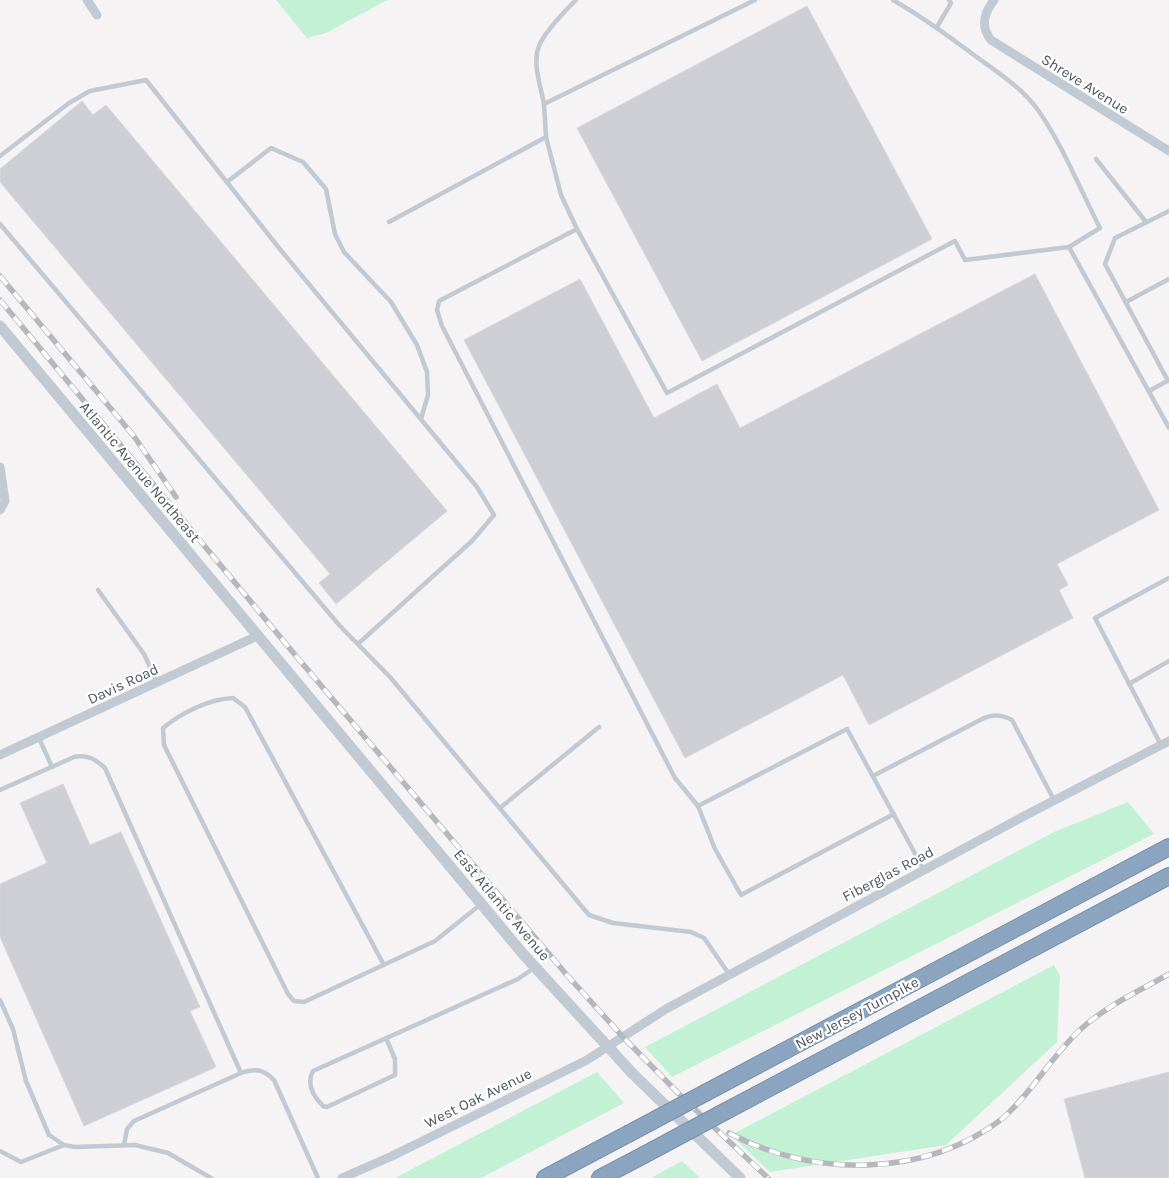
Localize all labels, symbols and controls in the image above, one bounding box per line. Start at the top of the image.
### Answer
street label: Shreve Avenue [1038,50,1132,118]
street label: Atlantic Avenue Northeast [76,398,204,546]
street label: Davis Road [85,660,161,708]
street label: Fiberglas Road [839,842,937,906]
street label: East Atlantic Avenue [450,845,554,965]
street label: New Jersey Turnpike [792,973,922,1053]
street label: West Oak Avenue [421,1064,535,1132]

